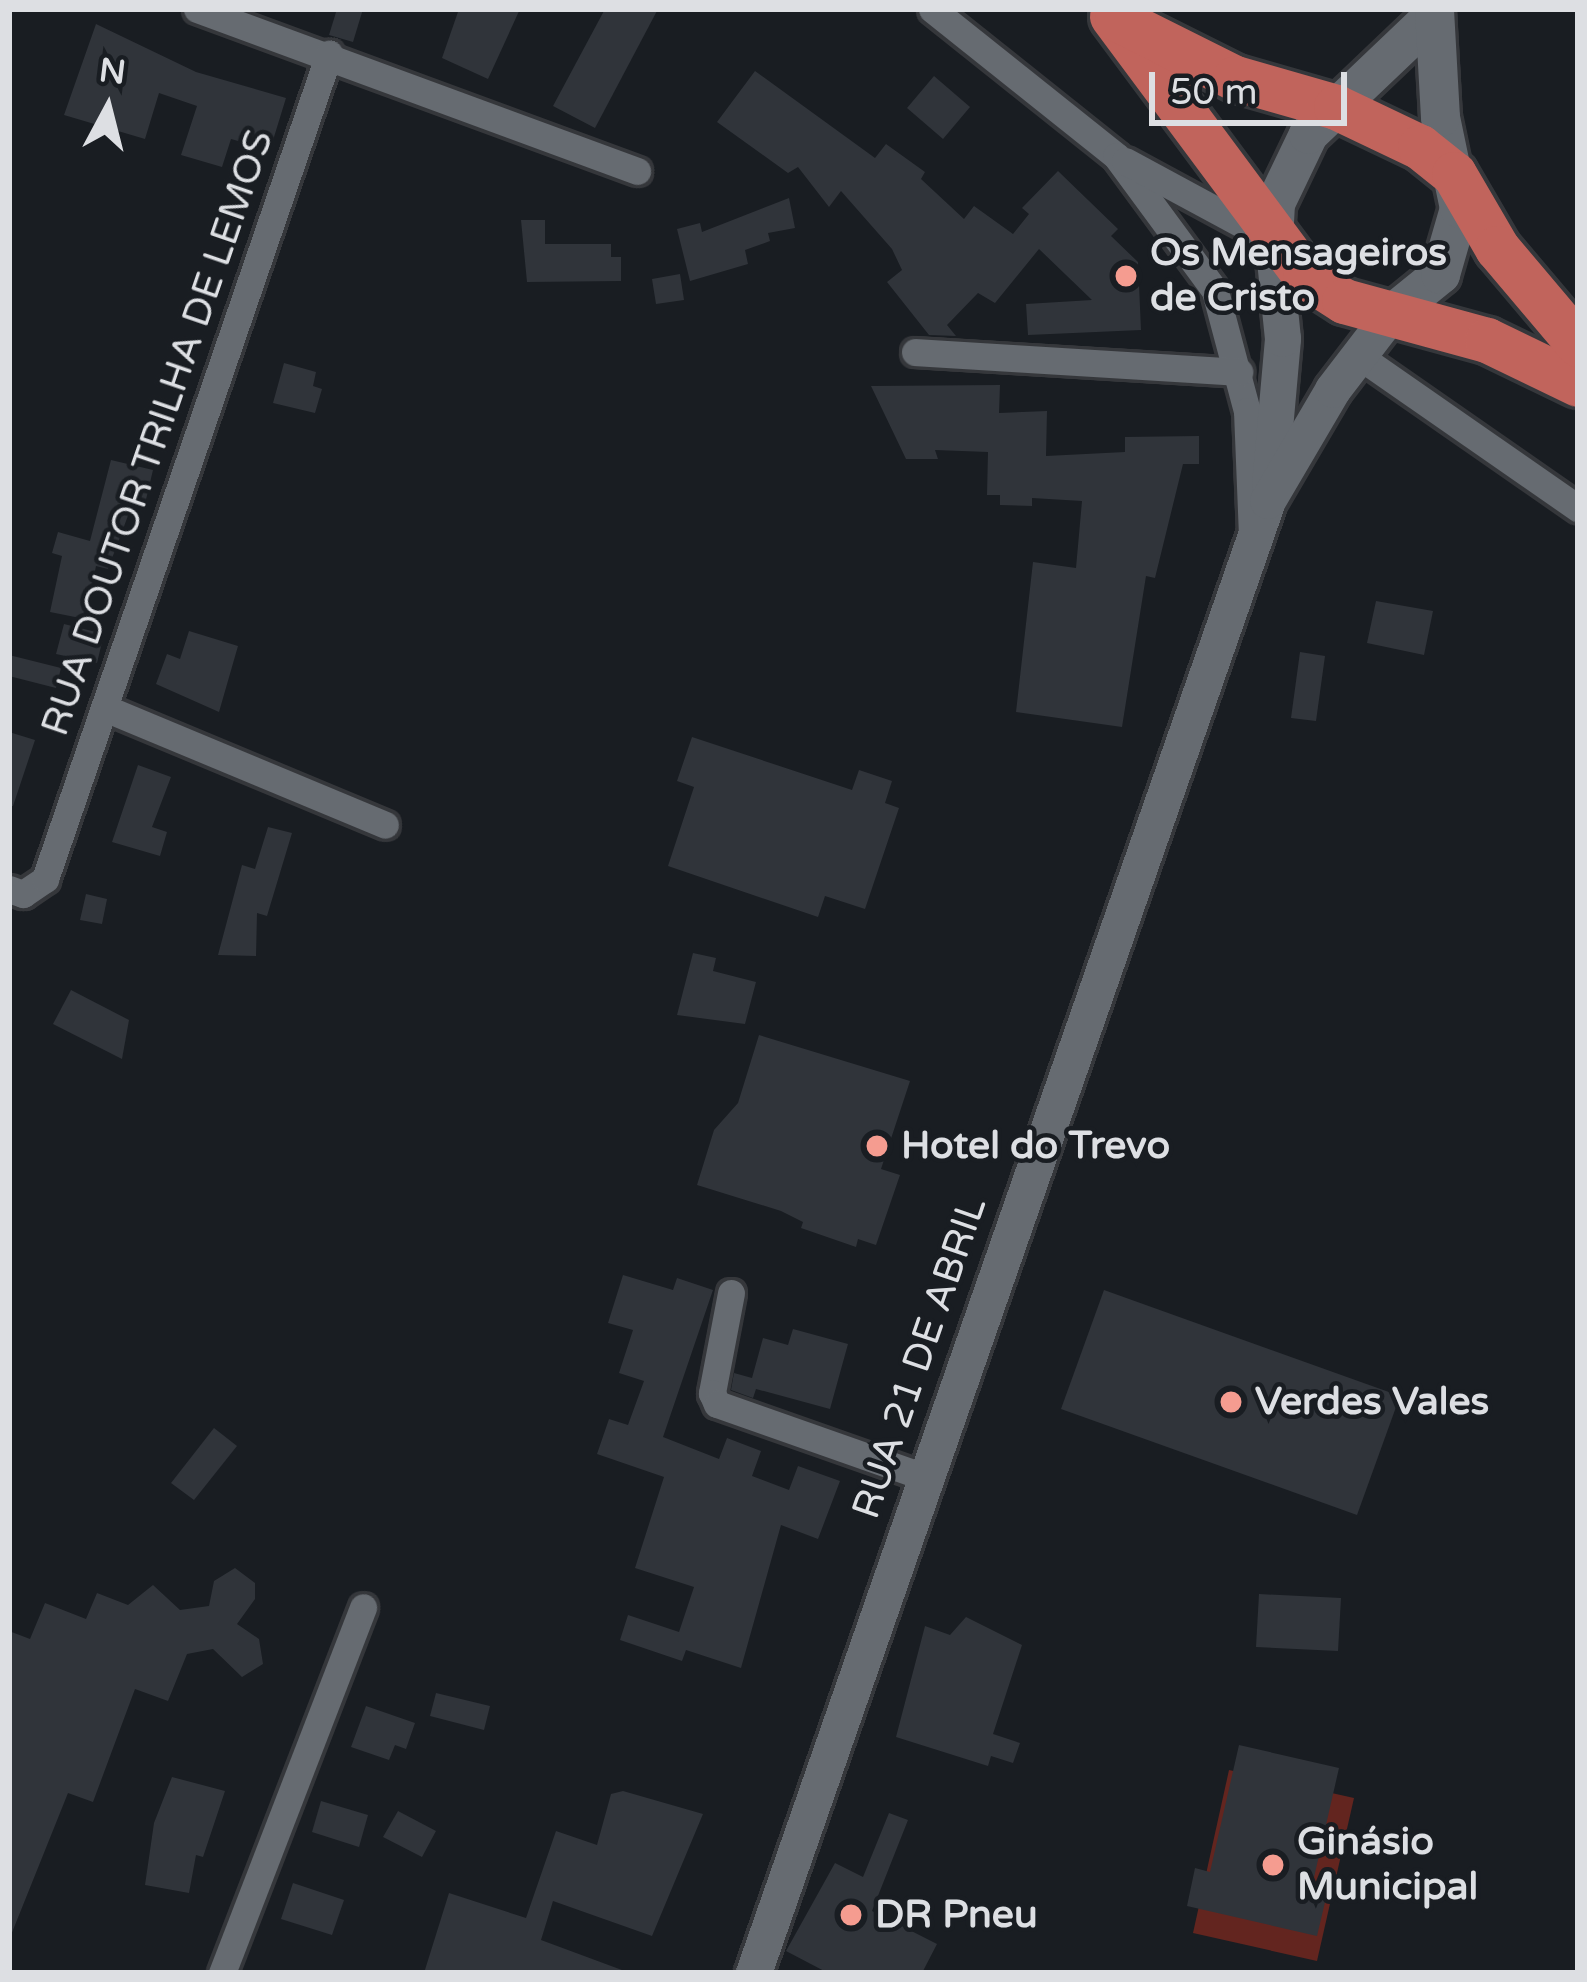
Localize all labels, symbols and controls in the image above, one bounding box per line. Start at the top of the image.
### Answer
north arrow [48,48,168,168]
scale bar [1155,48,1353,122]
text: N [97,51,128,93]
text: 50 m [1170,71,1258,114]
street label: RUA DOUTOR TRILHA DE LEMOS [32,124,284,742]
place label: Os Mensageiros de Cristo [1150,231,1447,322]
marker: Os Mensageiros de Cristo [1113,263,1139,289]
place label: Hotel do Trevo [901,1123,1170,1169]
marker: Hotel do Trevo [864,1133,890,1159]
street label: RUA 21 DE ABRIL [843,1191,997,1525]
place label: Verdes Vales [1255,1379,1489,1425]
marker: Verdes Vales [1218,1389,1244,1415]
place label: Ginásio Municipal [1297,1820,1478,1911]
marker: Ginásio Municipal [1260,1852,1286,1878]
place label: DR Pneu [875,1892,1038,1938]
marker: DR Pneu [838,1902,864,1928]

